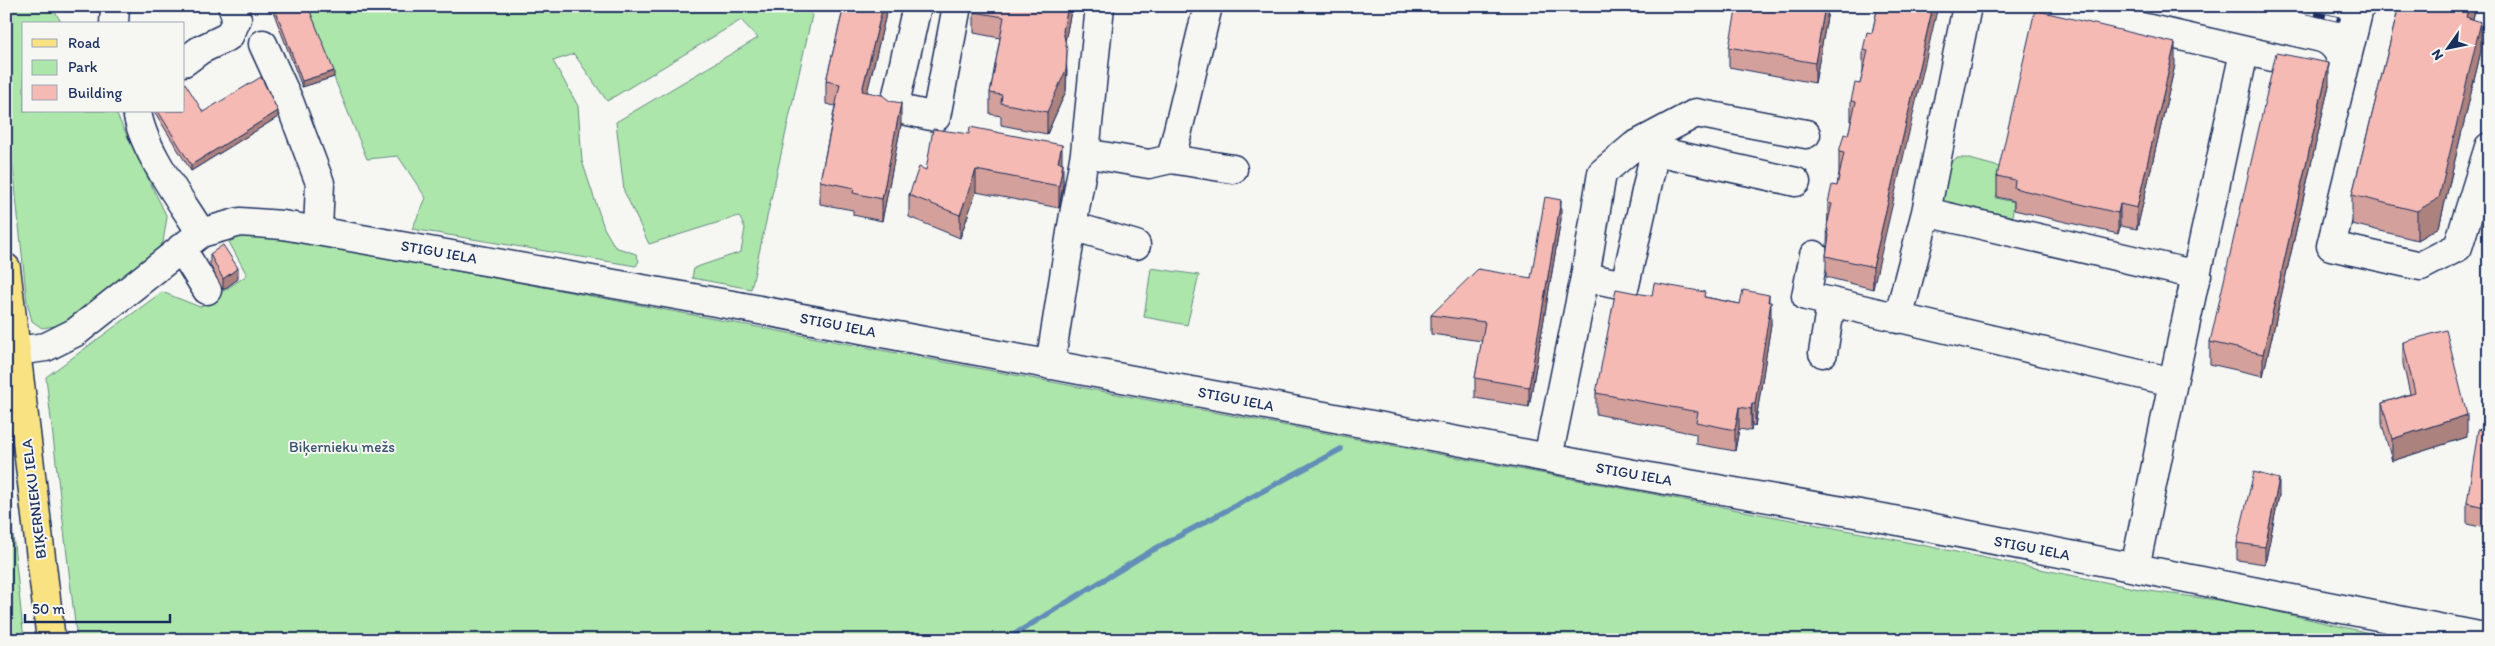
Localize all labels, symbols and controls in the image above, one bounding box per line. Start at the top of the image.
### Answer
legend [22,22,185,112]
north arrow [2422,22,2472,72]
text: Road [68,34,101,52]
text: N [2428,46,2447,63]
text: Park [68,58,98,76]
text: Building [68,84,122,102]
street label: STIGU IELA [399,236,479,268]
street label: STIGU IELA [798,309,878,341]
street label: STIGU IELA [1196,383,1276,415]
street label: BIĶERNIEKU IELA [18,438,50,560]
park label: Biķernieku mežs [289,438,395,456]
street label: STIGU IELA [1594,458,1674,490]
street label: STIGU IELA [1992,532,2072,564]
scale bar [25,591,170,623]
text: 50 m [32,600,65,618]

